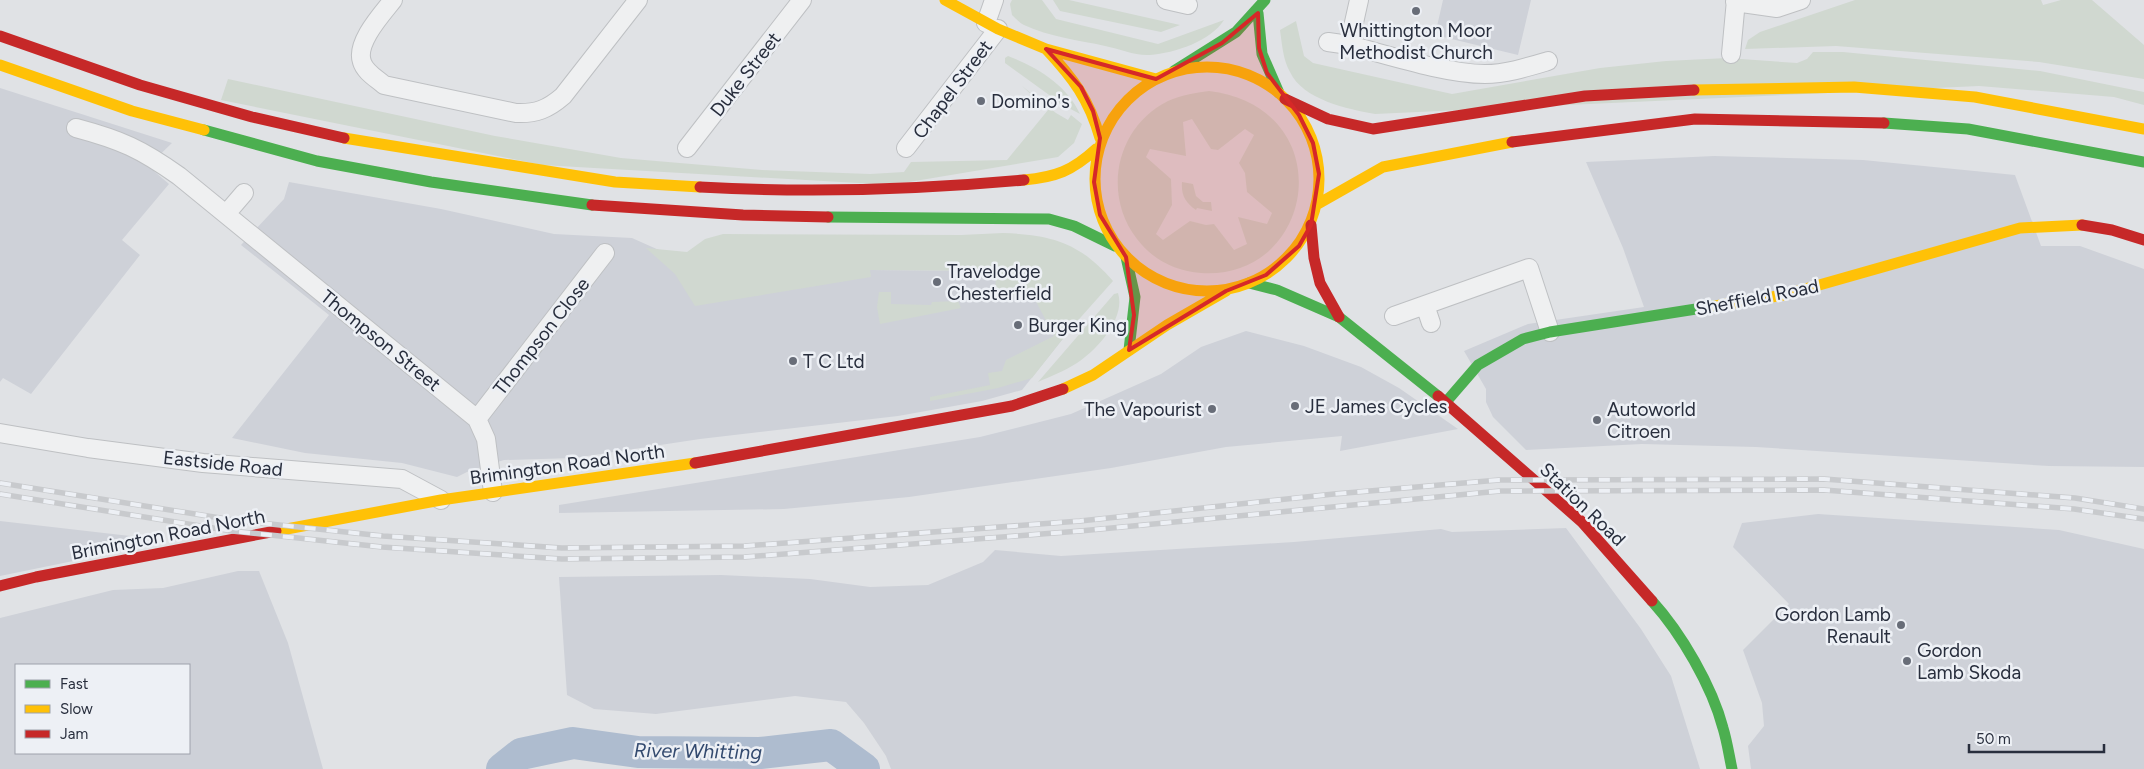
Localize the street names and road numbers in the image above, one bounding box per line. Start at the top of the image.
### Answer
street label: Duke Street [705,27,786,121]
street label: Chapel Street [908,35,997,143]
street label: Thompson Close [488,273,594,400]
street label: Sheffield Road [1693,274,1821,321]
street label: Thompson Street [316,285,445,396]
street label: Brimington Road North [468,439,666,490]
street label: Eastside Road [162,446,284,481]
street label: Station Road [1535,458,1630,551]
street label: Brimington Road North [69,504,267,565]

